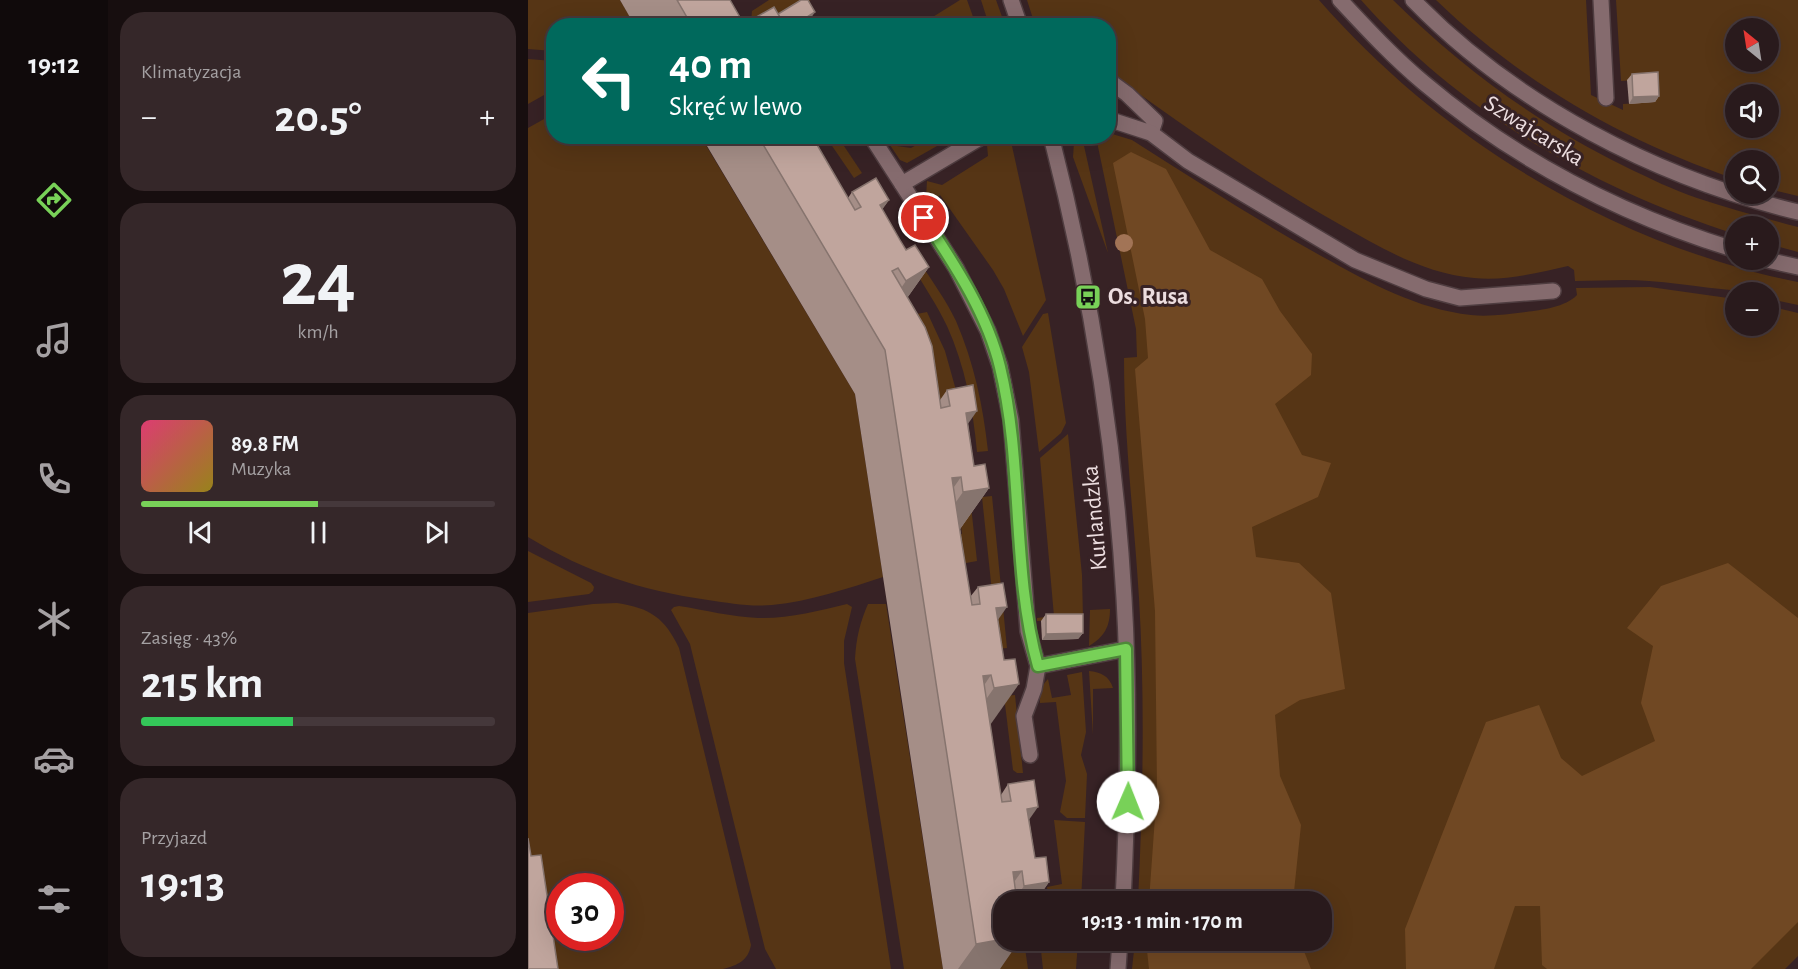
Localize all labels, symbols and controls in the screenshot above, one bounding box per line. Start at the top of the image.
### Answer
north arrow [1725,18,1779,72]
map controls [1725,18,1779,336]
icon: left [570,42,648,120]
text: 40 m [669,44,752,86]
text: 19:12 [28,51,80,78]
text: Klimatyzacja [141,62,242,82]
button: sound [1725,84,1779,138]
street label: Szwajcarska [1480,91,1588,171]
text: Skręć w lewo [669,93,803,120]
text: 20.5° [274,95,362,140]
text: − [141,101,157,134]
text: + [479,101,495,134]
button: search [1725,150,1779,204]
icon: directions [33,179,75,221]
pin [898,192,949,243]
icon: arrive [907,201,940,234]
button: + [1725,216,1779,270]
text: 24 [280,242,356,320]
bus stop icon: Os. Rusa [1073,282,1103,312]
button: − [1725,282,1779,336]
place label: Os. Rusa [1108,285,1189,309]
icon: music [33,319,75,361]
text: km/h [297,322,339,342]
text: 89.8 FM [231,433,299,455]
icon: phone [33,458,75,500]
text: Muzyka [231,459,291,479]
street label: Kurlandzka [1078,464,1112,572]
icon: previous [184,516,217,549]
icon: pause [302,516,335,549]
icon: next [420,516,453,549]
icon: climate [33,598,75,640]
text: Zasięg · 43% [141,628,237,648]
text: 215 km [141,661,263,706]
icon: car [33,738,75,780]
position arrow [1096,770,1160,834]
text: Przyjazd [141,828,207,848]
text: 19:13 [141,861,225,906]
speed limit sign: 30 [546,873,624,951]
icon: filters [33,878,75,920]
text: 19:13 · 1 min · 170 m [1082,910,1243,932]

